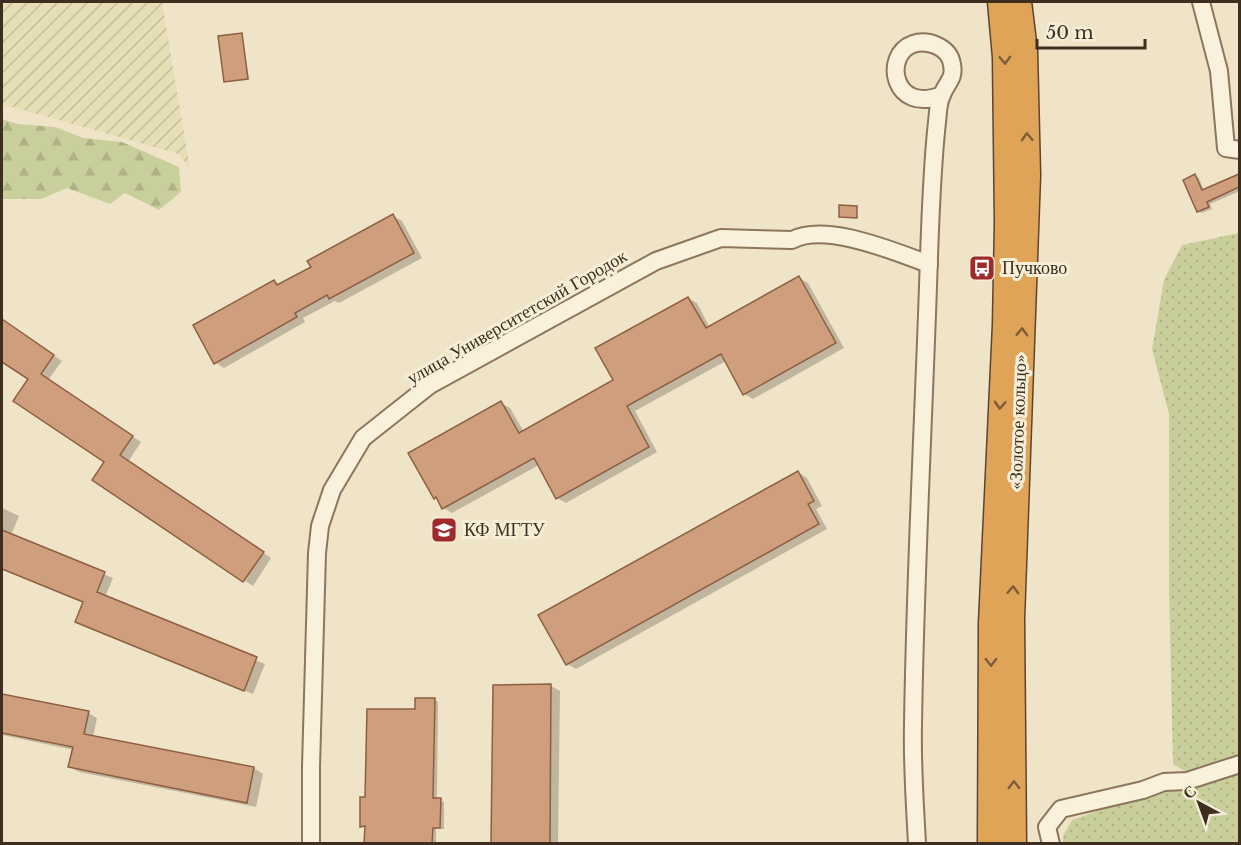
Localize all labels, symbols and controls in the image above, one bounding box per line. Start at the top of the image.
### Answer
scale bar [1037,12,1145,50]
text: 50 m [1046,22,1094,44]
one-way arrow [998,55,1011,64]
one-way arrow [1021,133,1033,142]
street label: улица Университетский Городок [403,245,631,389]
bus stop icon: Пучково [967,253,997,283]
place label: Пучково [1002,257,1067,279]
one-way arrow [1015,328,1028,337]
street label: «Золотое кольцо» [1005,354,1031,490]
one-way arrow [994,400,1007,409]
school or university icon: КФ МГТУ [429,515,459,545]
place label: КФ МГТУ [464,519,545,541]
one-way arrow [1007,586,1019,595]
one-way arrow [985,658,997,667]
north arrow [1169,773,1229,833]
text: С [1178,780,1200,803]
one-way arrow [1008,781,1020,790]

